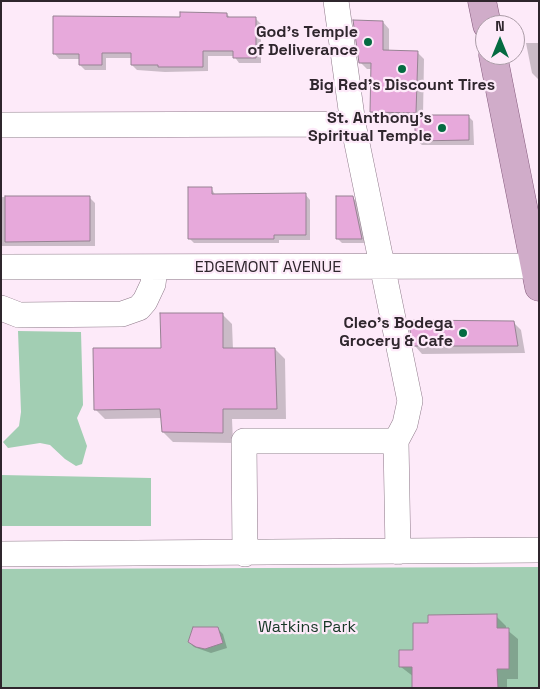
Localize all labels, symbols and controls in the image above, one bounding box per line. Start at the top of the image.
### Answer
north arrow [475,15,525,65]
text: N [495,17,505,35]
place label: God's Temple of Deliverance [247,23,358,61]
marker: God's Temple of Deliverance [362,36,374,48]
marker: Big Red's Discount Tires [396,63,408,75]
place label: Big Red's Discount Tires [309,76,495,96]
place label: St. Anthony's Spiritual Temple [308,109,432,147]
marker: St. Anthony's Spiritual Temple [436,122,448,134]
street label: EDGEMONT AVENUE [195,258,341,278]
place label: Cleo's Bodega Grocery & Cafe [339,314,453,352]
marker: Cleo's Bodega Grocery & Cafe [457,327,469,339]
park label: Watkins Park [258,618,356,638]

